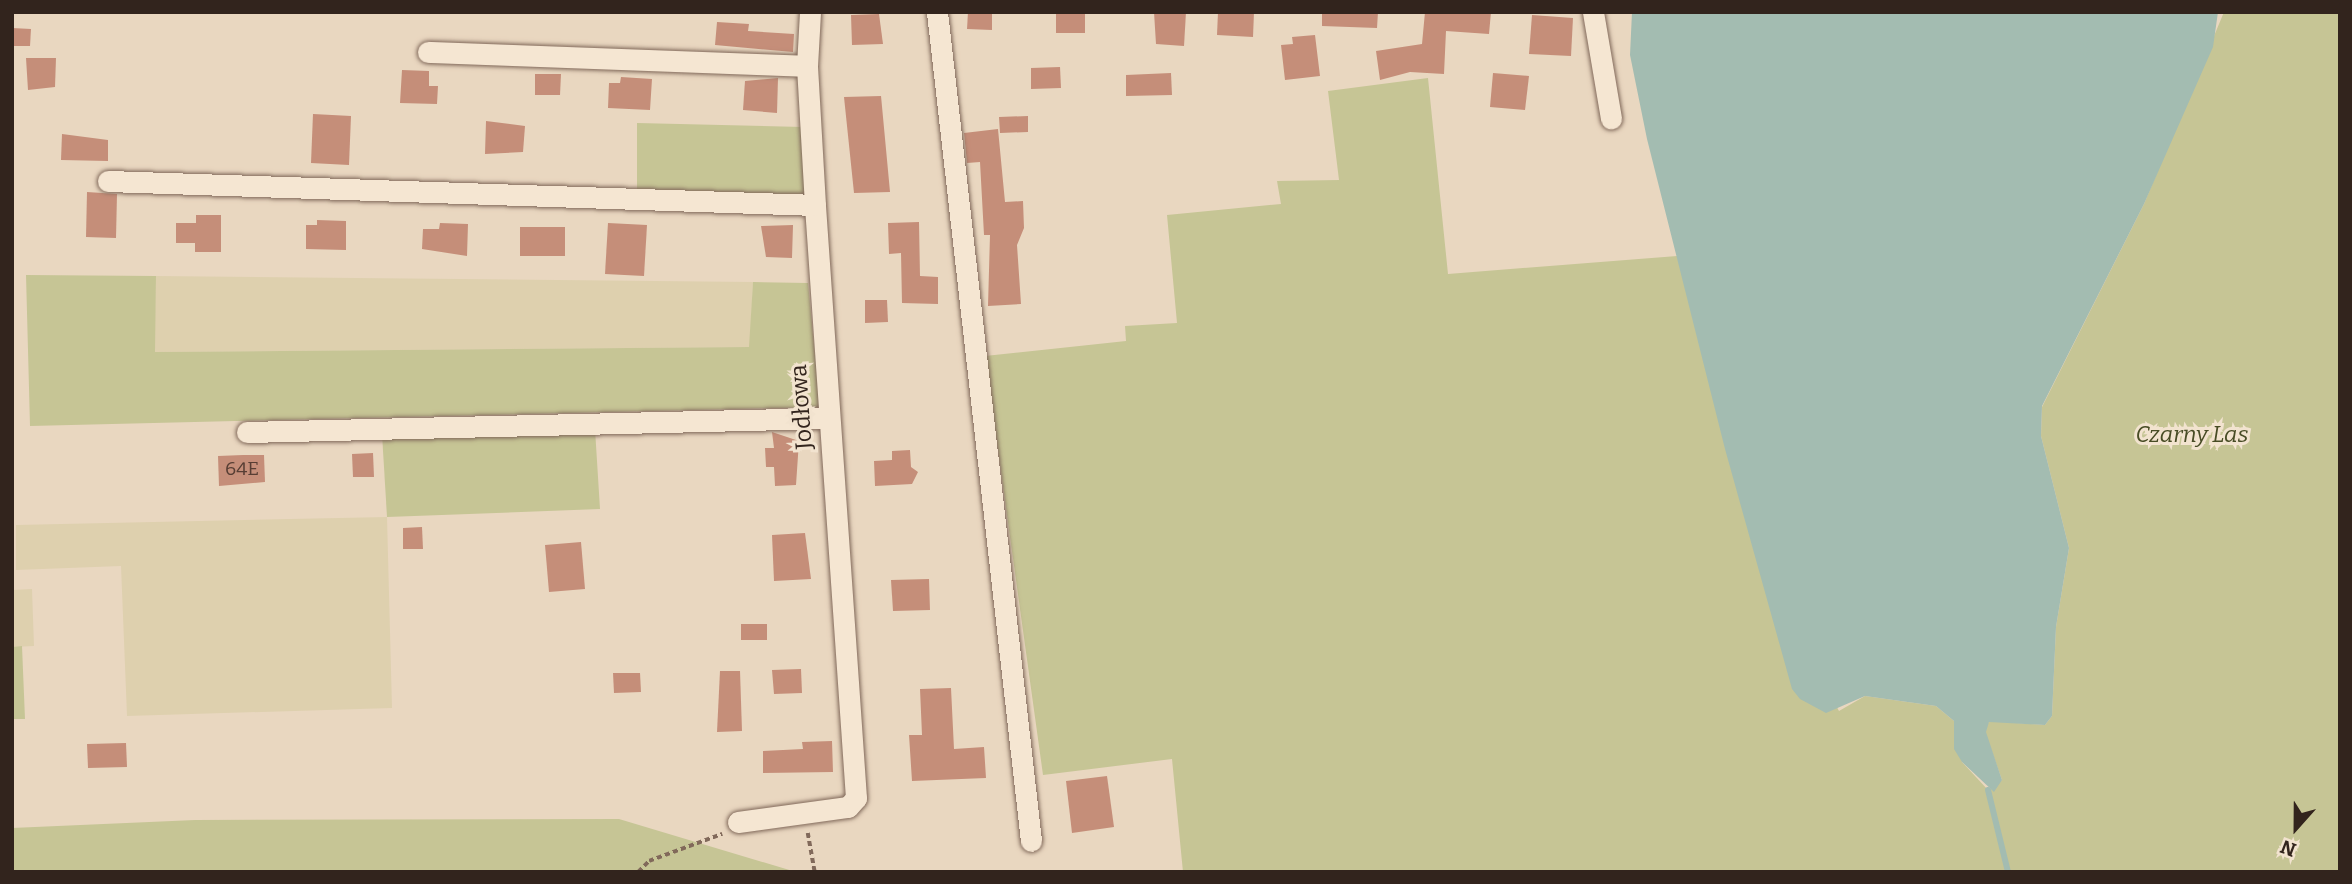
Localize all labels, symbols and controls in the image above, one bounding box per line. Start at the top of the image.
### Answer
street label: Jodłowa [784,364,818,450]
park label: Czarny Las [2136,420,2248,448]
house number: 64E [225,458,259,480]
north arrow [2261,793,2331,863]
text: N [2277,835,2299,861]

